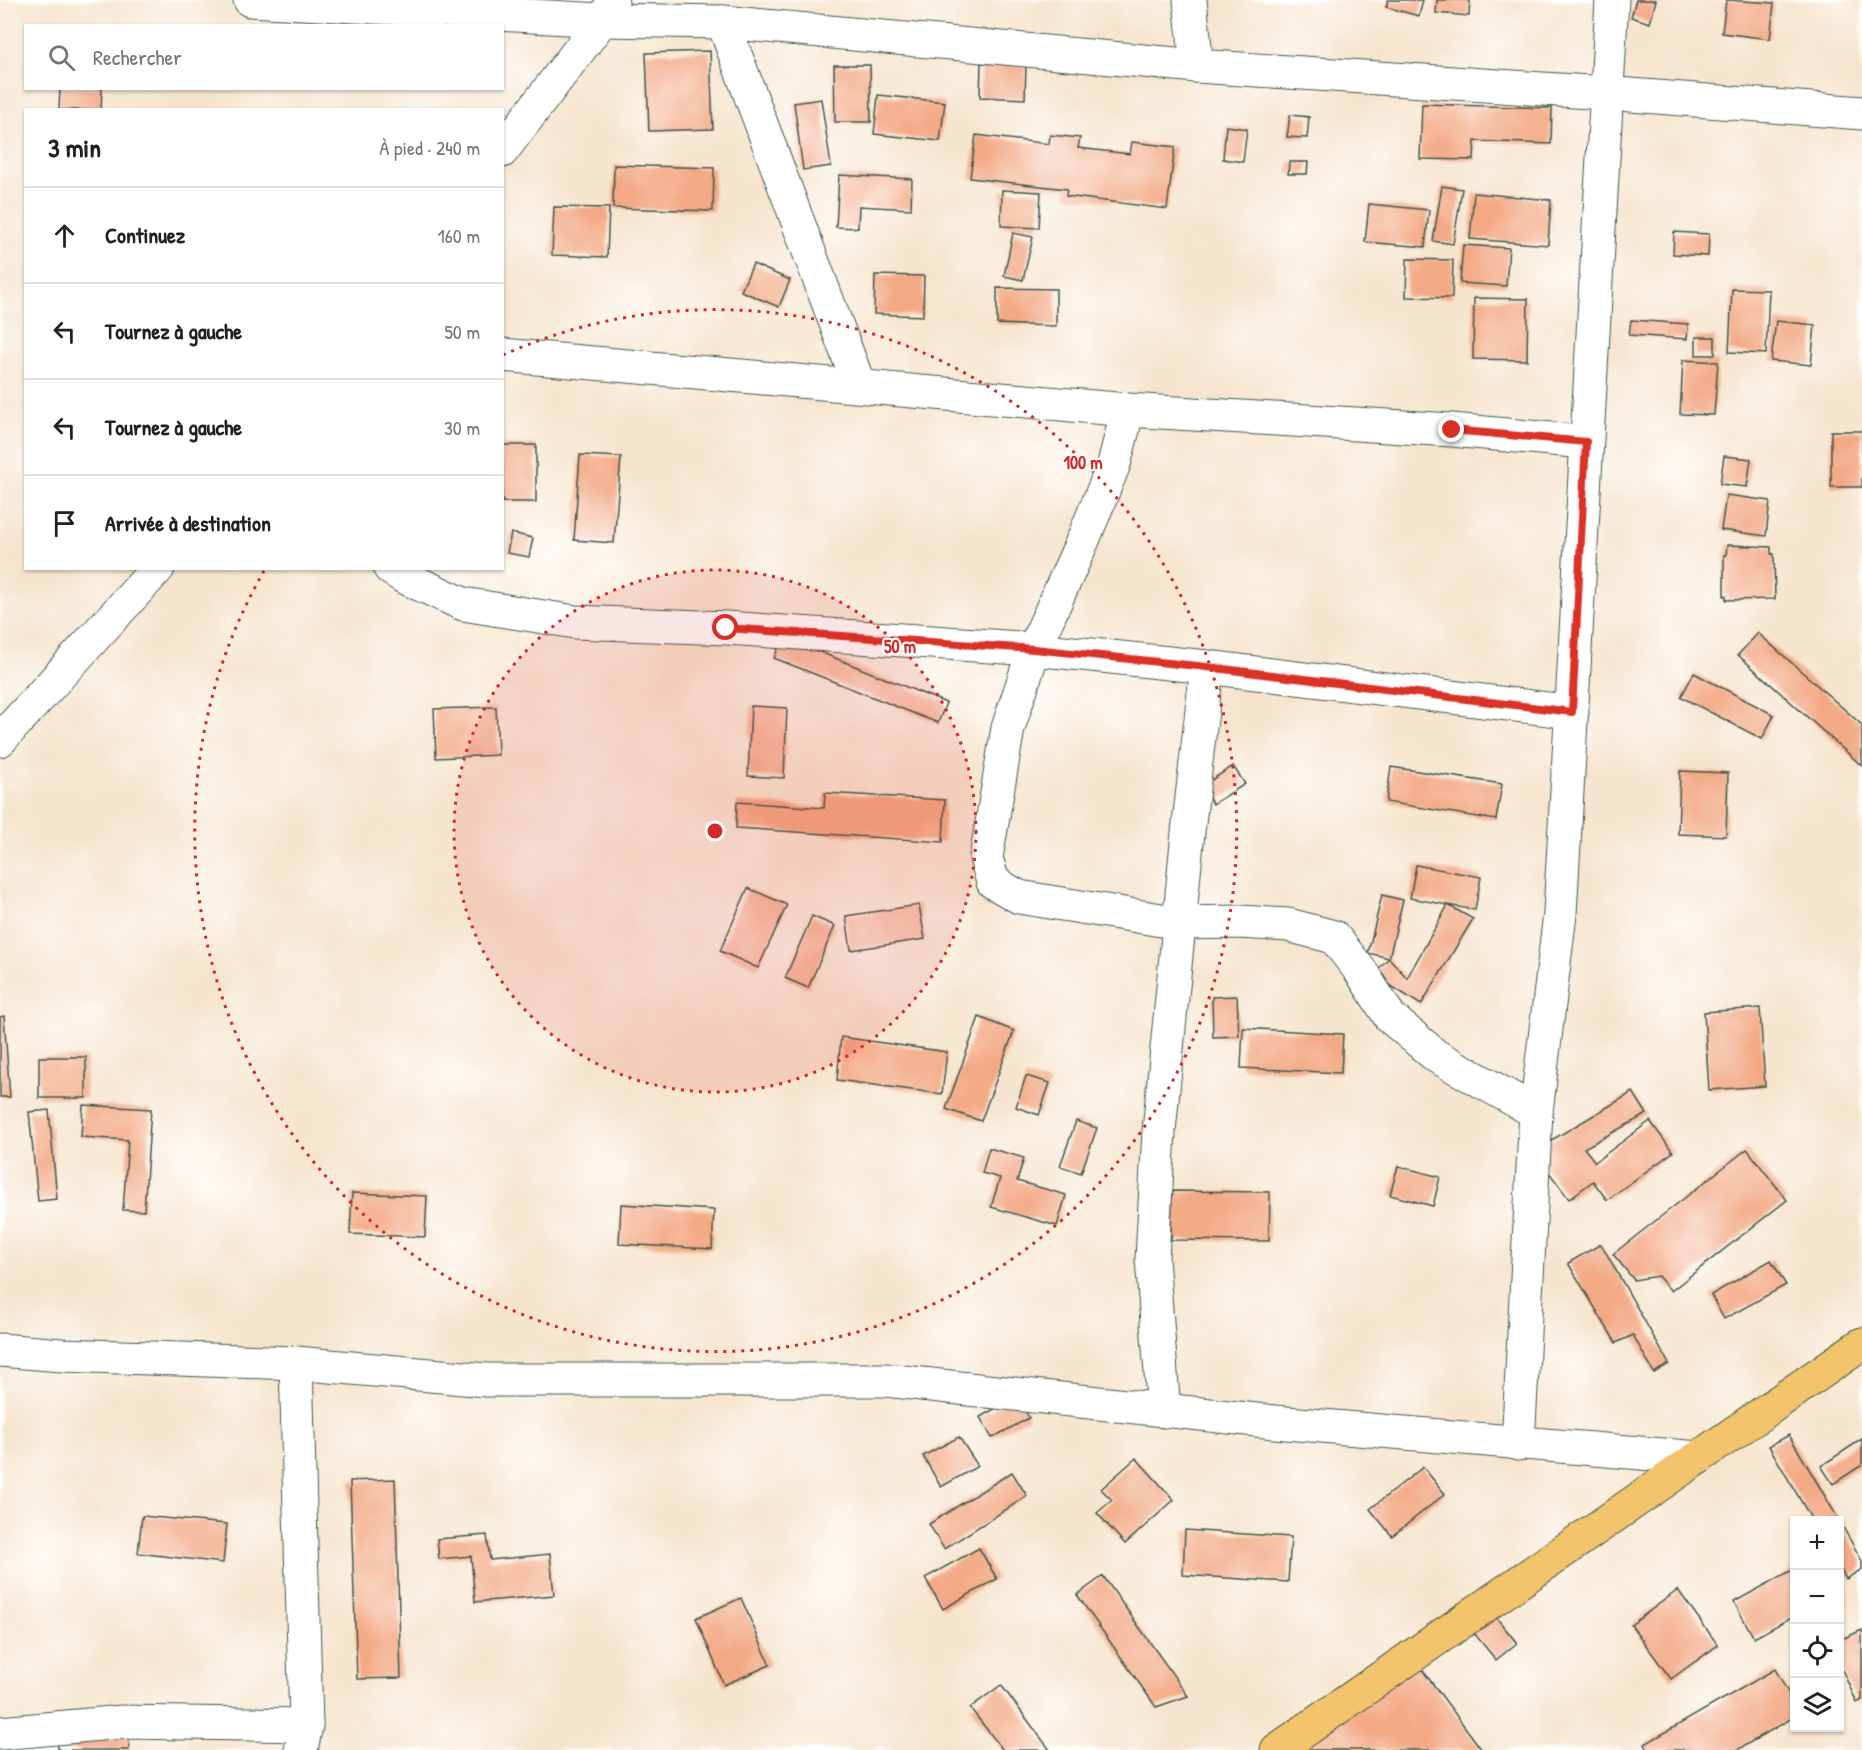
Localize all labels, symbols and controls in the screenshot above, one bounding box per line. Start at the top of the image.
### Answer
search box [24,24,504,90]
icon: search [45,41,78,74]
text: Rechercher [93,42,182,72]
text: 3 min [48,130,101,165]
text: À pied · 240 m [380,134,480,161]
icon: ahead [48,219,81,252]
text: Continuez [105,220,185,250]
text: 160 m [438,222,480,249]
icon: left [48,315,81,348]
text: Tournez à gauche [105,316,242,346]
text: 50 m [444,318,480,345]
icon: left [48,411,81,444]
text: Tournez à gauche [105,412,242,442]
text: 30 m [444,414,480,441]
route end [1438,416,1464,442]
text: 100 m [1063,450,1103,475]
icon: arrive [48,507,81,540]
text: Arrivée à destination [105,508,271,538]
route start [712,614,738,640]
text: 50 m [884,634,916,659]
centre of rings [705,821,725,841]
map controls [1790,1516,1844,1732]
button: + [1790,1516,1844,1570]
button: − [1790,1570,1844,1624]
button: locate [1790,1624,1844,1678]
button: layers [1790,1678,1844,1732]

